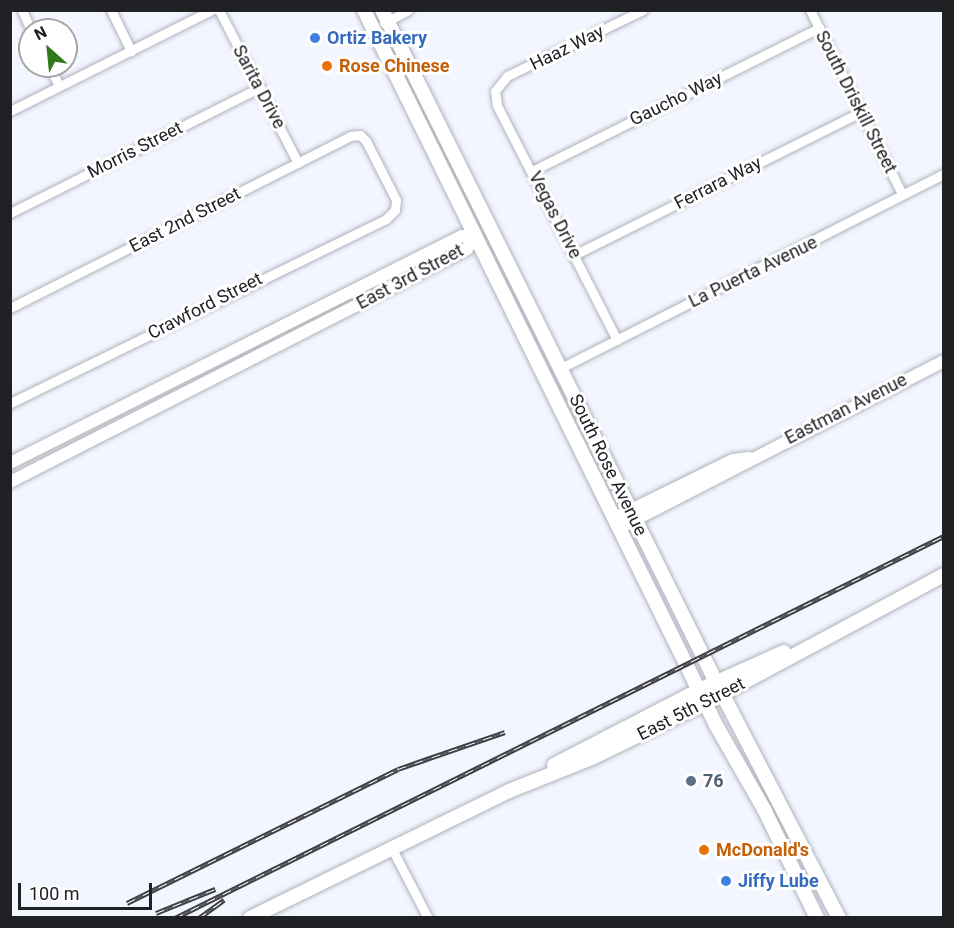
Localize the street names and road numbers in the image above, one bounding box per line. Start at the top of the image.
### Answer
street label: Haaz Way [526,21,608,75]
street label: South Driskill Street [811,27,901,177]
street label: Sarita Drive [228,42,290,132]
street label: Gaucho Way [626,67,726,131]
street label: Morris Street [84,117,186,183]
street label: Ferrara Way [671,152,765,214]
street label: Vegas Drive [524,168,586,262]
street label: East 2nd Street [126,183,244,257]
street label: La Puerta Avenue [685,232,821,312]
street label: East 3rd Street [353,240,467,314]
street label: Crawford Street [144,268,266,344]
street label: Eastman Avenue [781,369,911,449]
street label: South Rose Avenue [564,391,652,539]
street label: East 5th Street [634,673,748,745]

